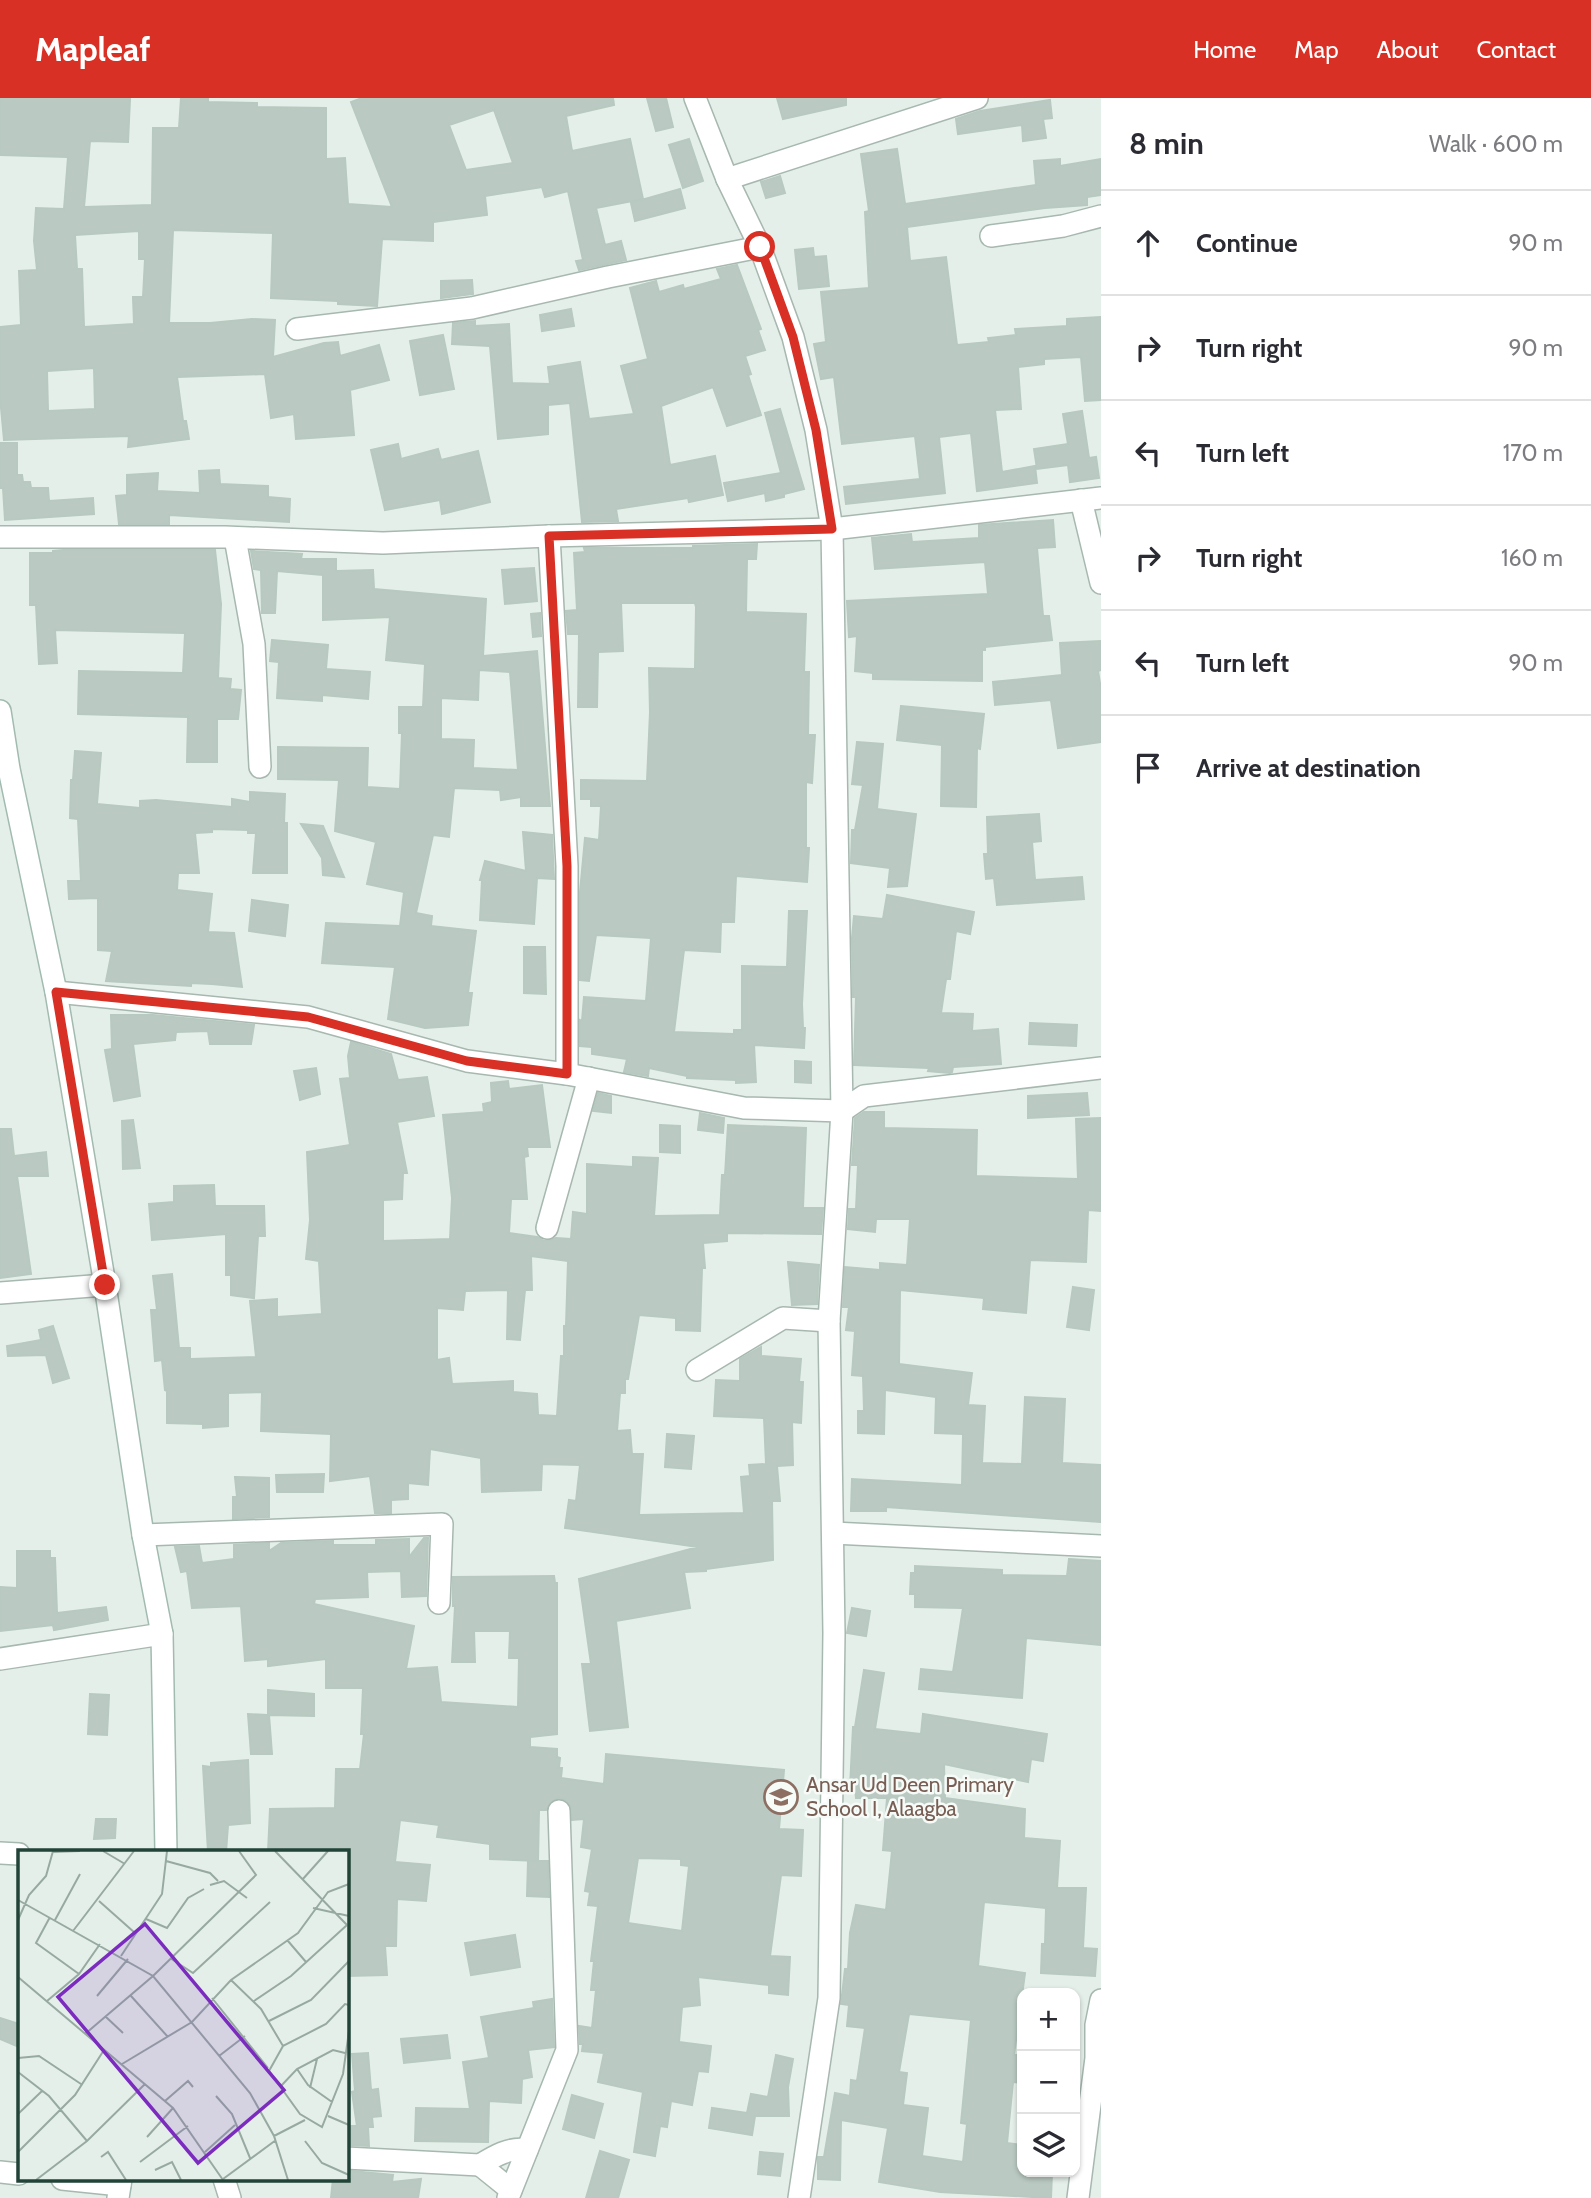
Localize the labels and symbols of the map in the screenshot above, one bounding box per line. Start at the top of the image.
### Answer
route start [744,231,775,262]
route end [89,1269,120,1300]
place label: Ansar Ud Deen Primary School I, Alaagba [806,1772,1014,1821]
school or university icon: Ansar Ud Deen Primary School I, Alaagba [762,1778,800,1816]
inset map [18,1850,348,2180]

